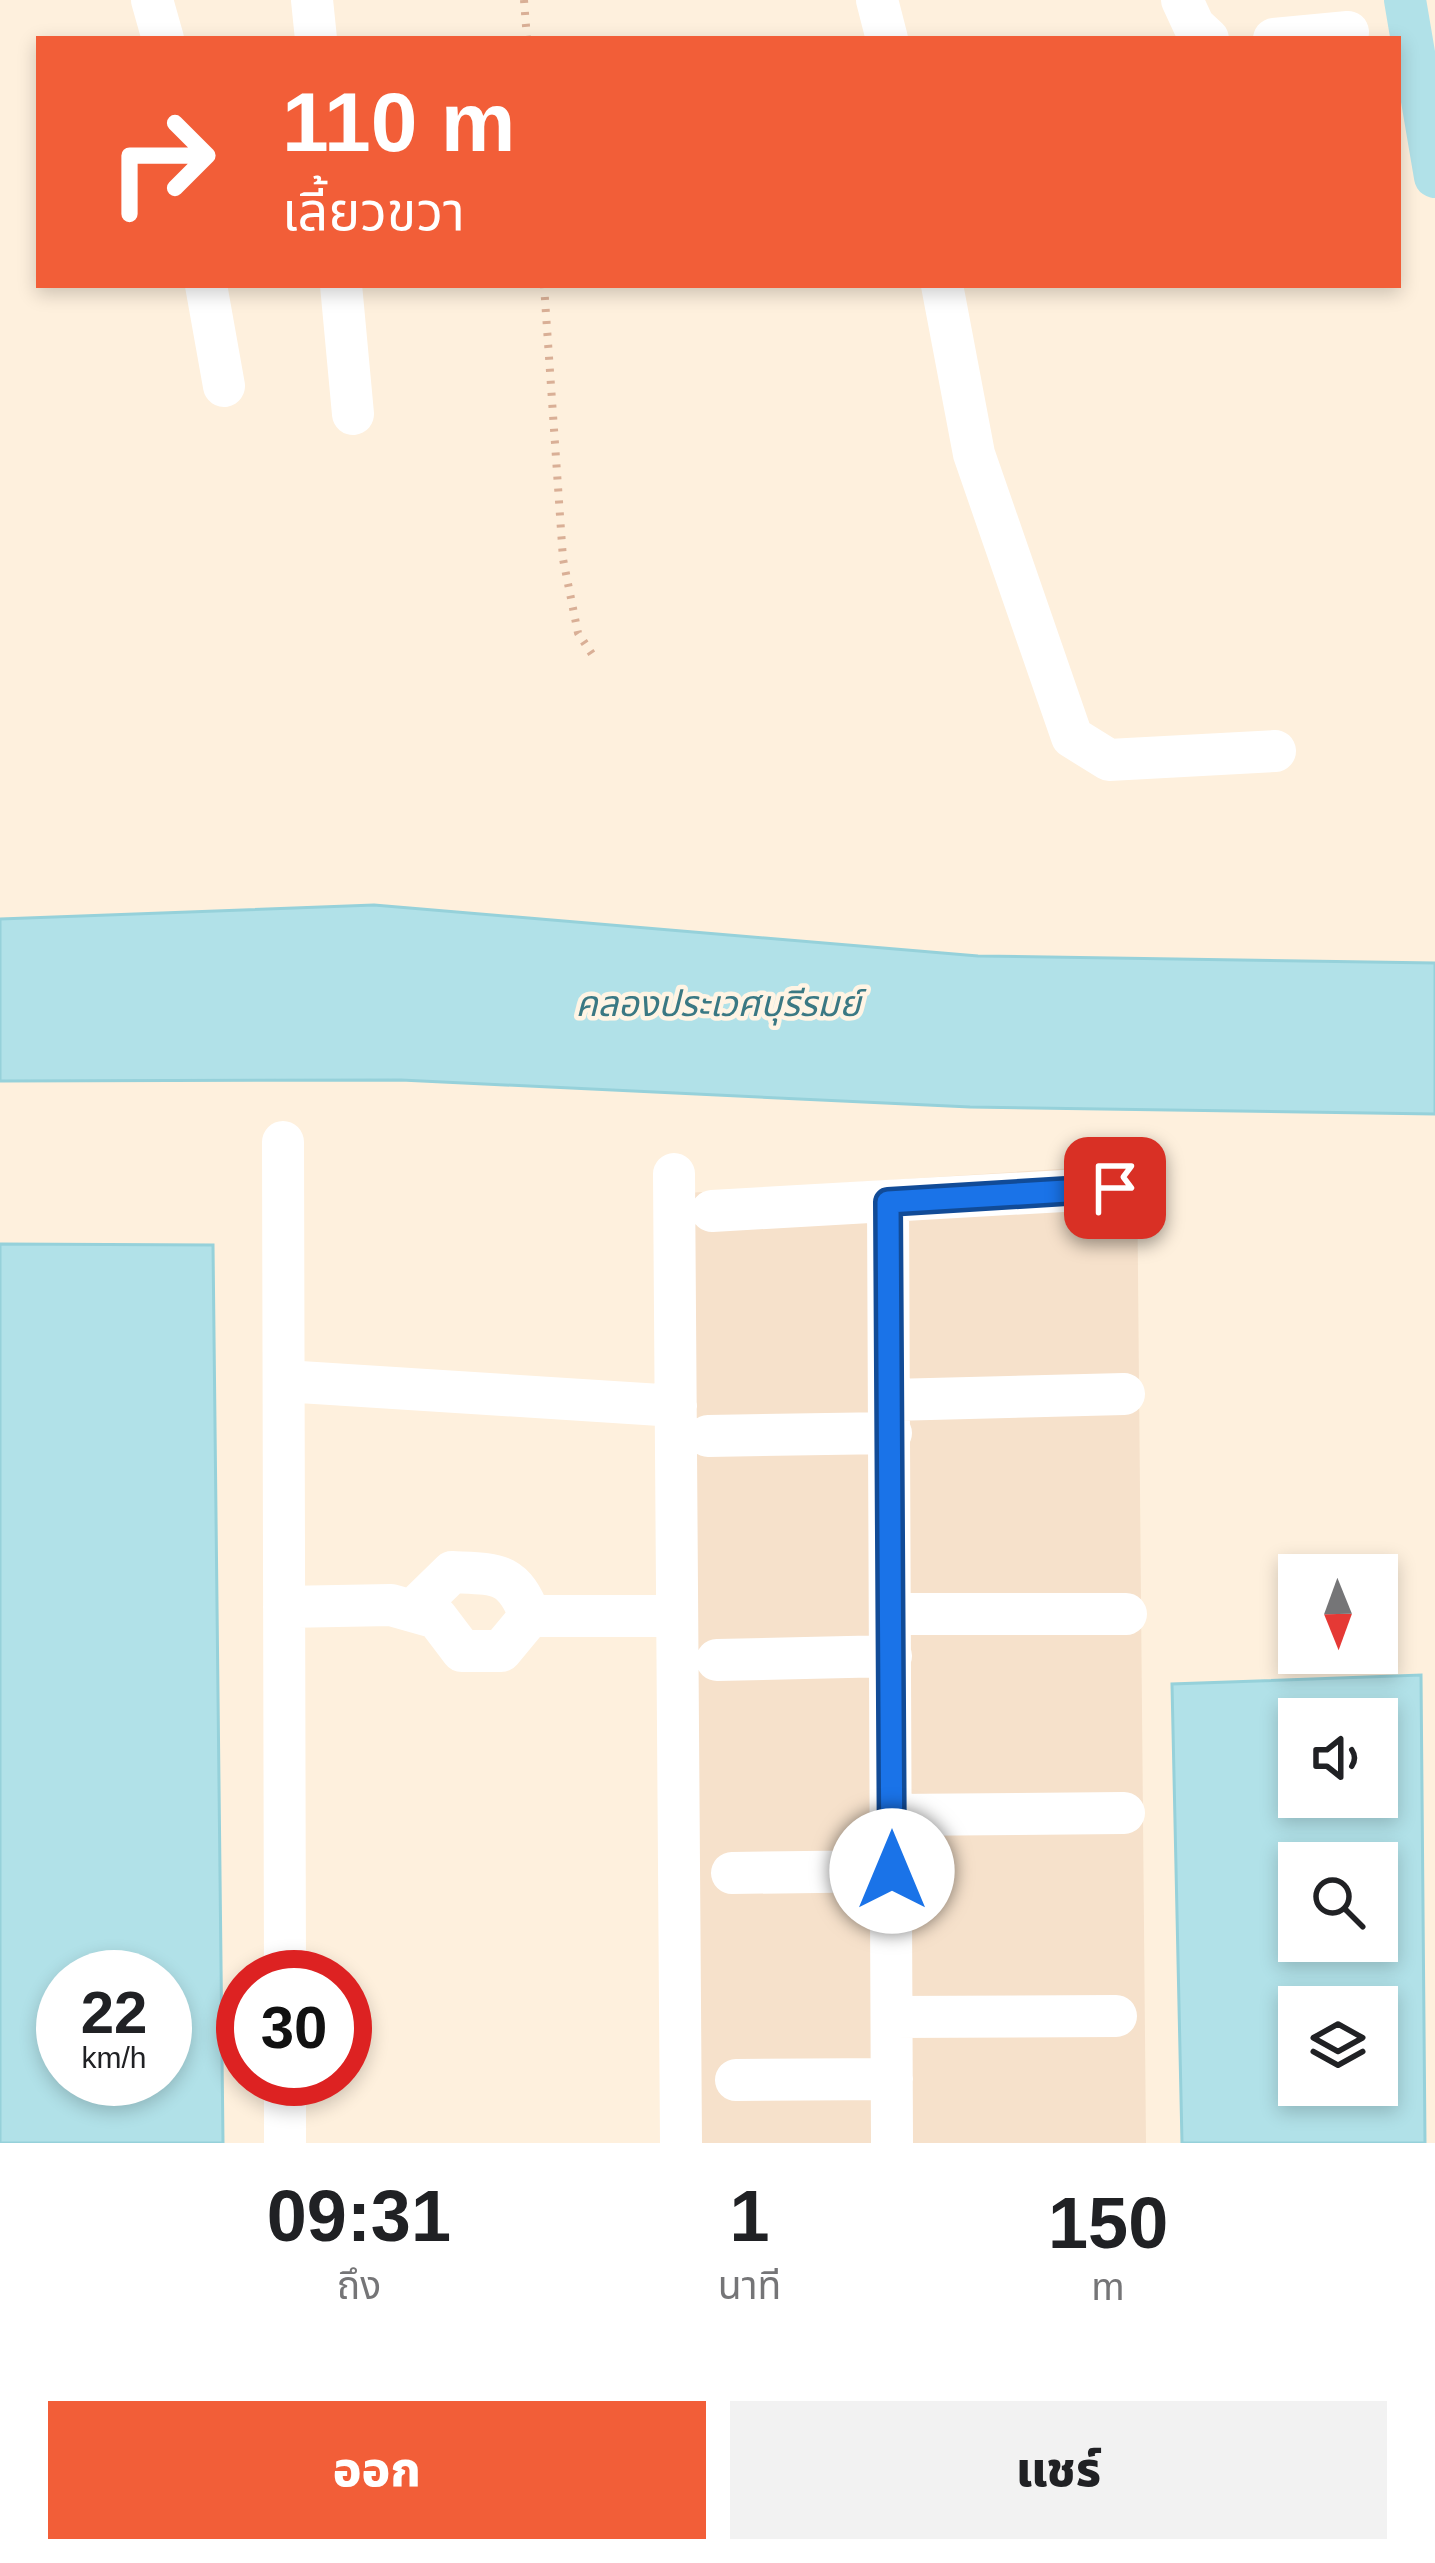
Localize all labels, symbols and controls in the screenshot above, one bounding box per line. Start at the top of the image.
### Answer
text: 110 m [282,75,516,169]
icon: right [84,84,240,240]
text: เลี้ยวขวา [282,181,465,241]
water label: คลองประเวศบุรีรมย์ [575,983,867,1026]
pin [1064,1137,1166,1239]
icon: arrive [1082,1155,1148,1221]
north arrow [1278,1554,1398,1674]
map controls [1278,1554,1398,2106]
button: sound [1278,1698,1398,1818]
position arrow [829,1808,955,1934]
button: search [1278,1842,1398,1962]
speed limit sign: 30 [216,1950,372,2106]
text: 22 [81,1979,147,2046]
button: layers [1278,1986,1398,2106]
text: km/h [81,2041,147,2074]
text: 09:31 [267,2176,451,2256]
text: 1 [729,2176,770,2256]
text: 150 [1048,2183,1168,2263]
text: ถึง [337,2264,381,2307]
text: นาที [718,2264,781,2307]
text: m [1092,2265,1124,2308]
button: ออก [48,2401,706,2539]
button: แชร์ [730,2401,1387,2539]

